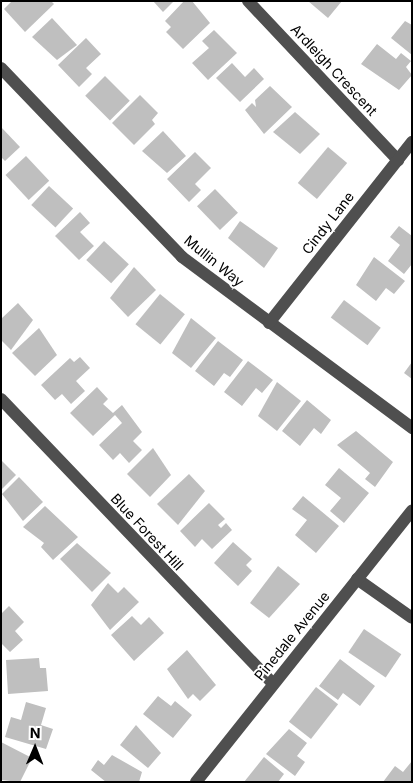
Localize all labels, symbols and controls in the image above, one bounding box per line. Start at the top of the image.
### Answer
street label: Ardleigh Crescent [287,21,381,119]
street label: Cindy Lane [298,188,358,258]
street label: Mullin Way [181,232,247,290]
street label: Blue Forest Hill [107,490,187,574]
street label: Pinedale Avenue [251,588,333,684]
north arrow [10,723,60,773]
text: N [30,724,41,741]

